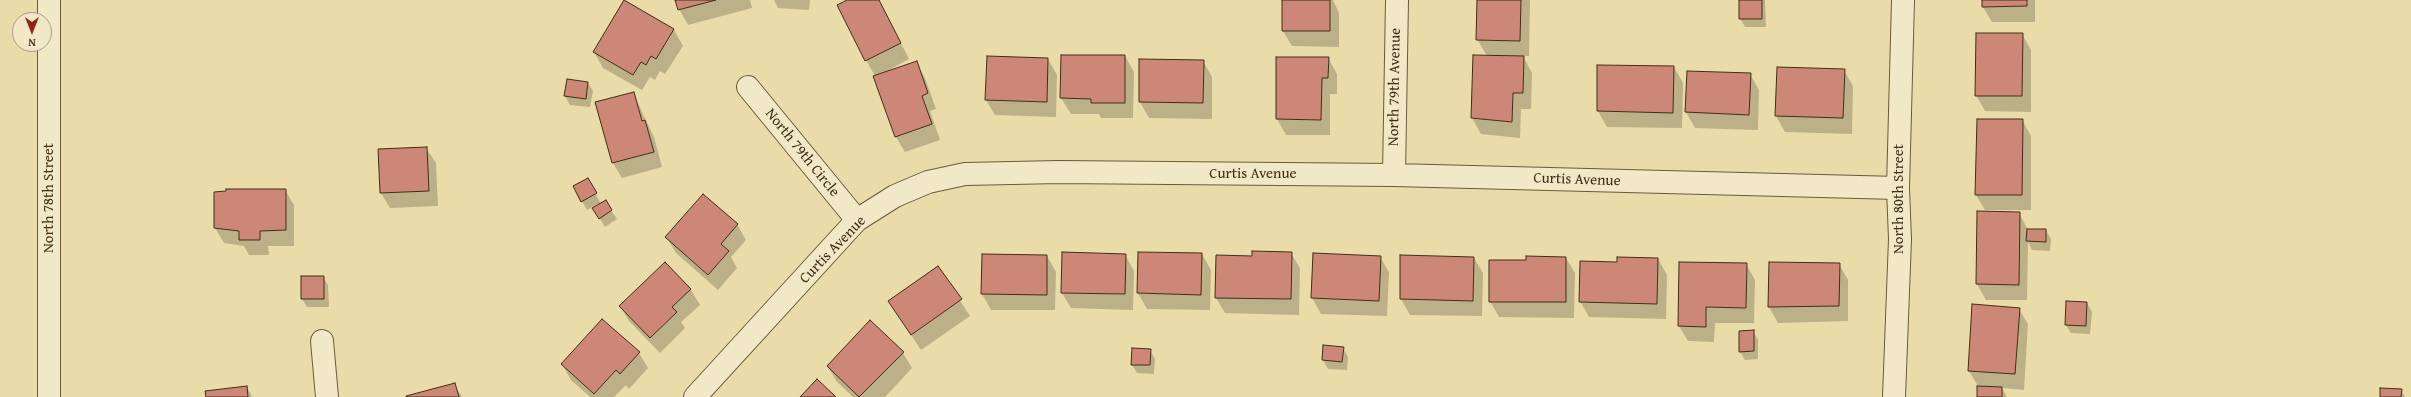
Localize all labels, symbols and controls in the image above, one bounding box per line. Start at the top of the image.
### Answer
north arrow [12,12,52,52]
street label: North 79th Avenue [1385,28,1405,146]
text: N [28,35,36,51]
street label: North 79th Circle [761,105,843,201]
street label: North 78th Street [40,143,58,253]
street label: North 80th Street [1890,144,1908,254]
street label: Curtis Avenue [1209,165,1297,183]
street label: Curtis Avenue [1533,169,1621,191]
street label: Curtis Avenue [796,212,870,288]

